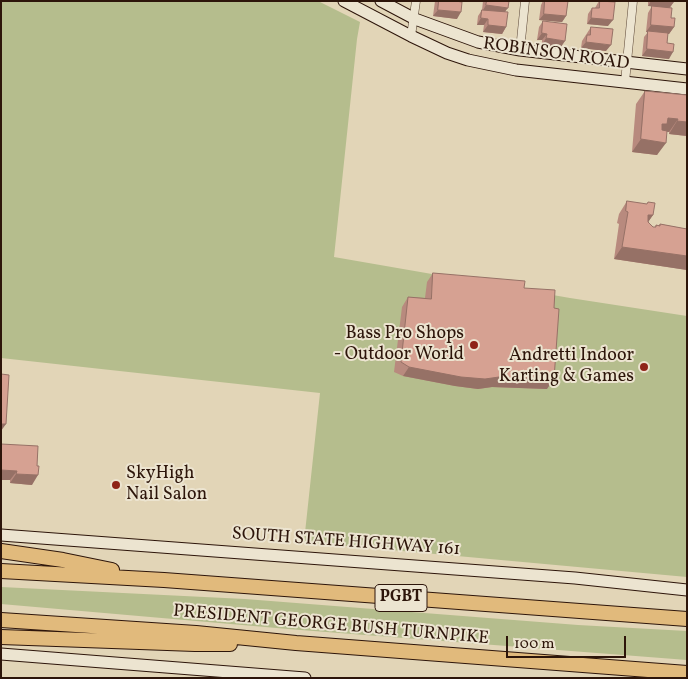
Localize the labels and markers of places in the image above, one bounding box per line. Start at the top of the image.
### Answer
place label: Bass Pro Shops - Outdoor World [334,324,464,366]
marker: Bass Pro Shops - Outdoor World [468,339,480,351]
place label: Andretti Indoor Karting & Games [499,346,634,388]
marker: Andretti Indoor Karting & Games [638,361,650,373]
place label: SkyHigh Nail Salon [126,464,207,506]
marker: SkyHigh Nail Salon [110,479,122,491]

